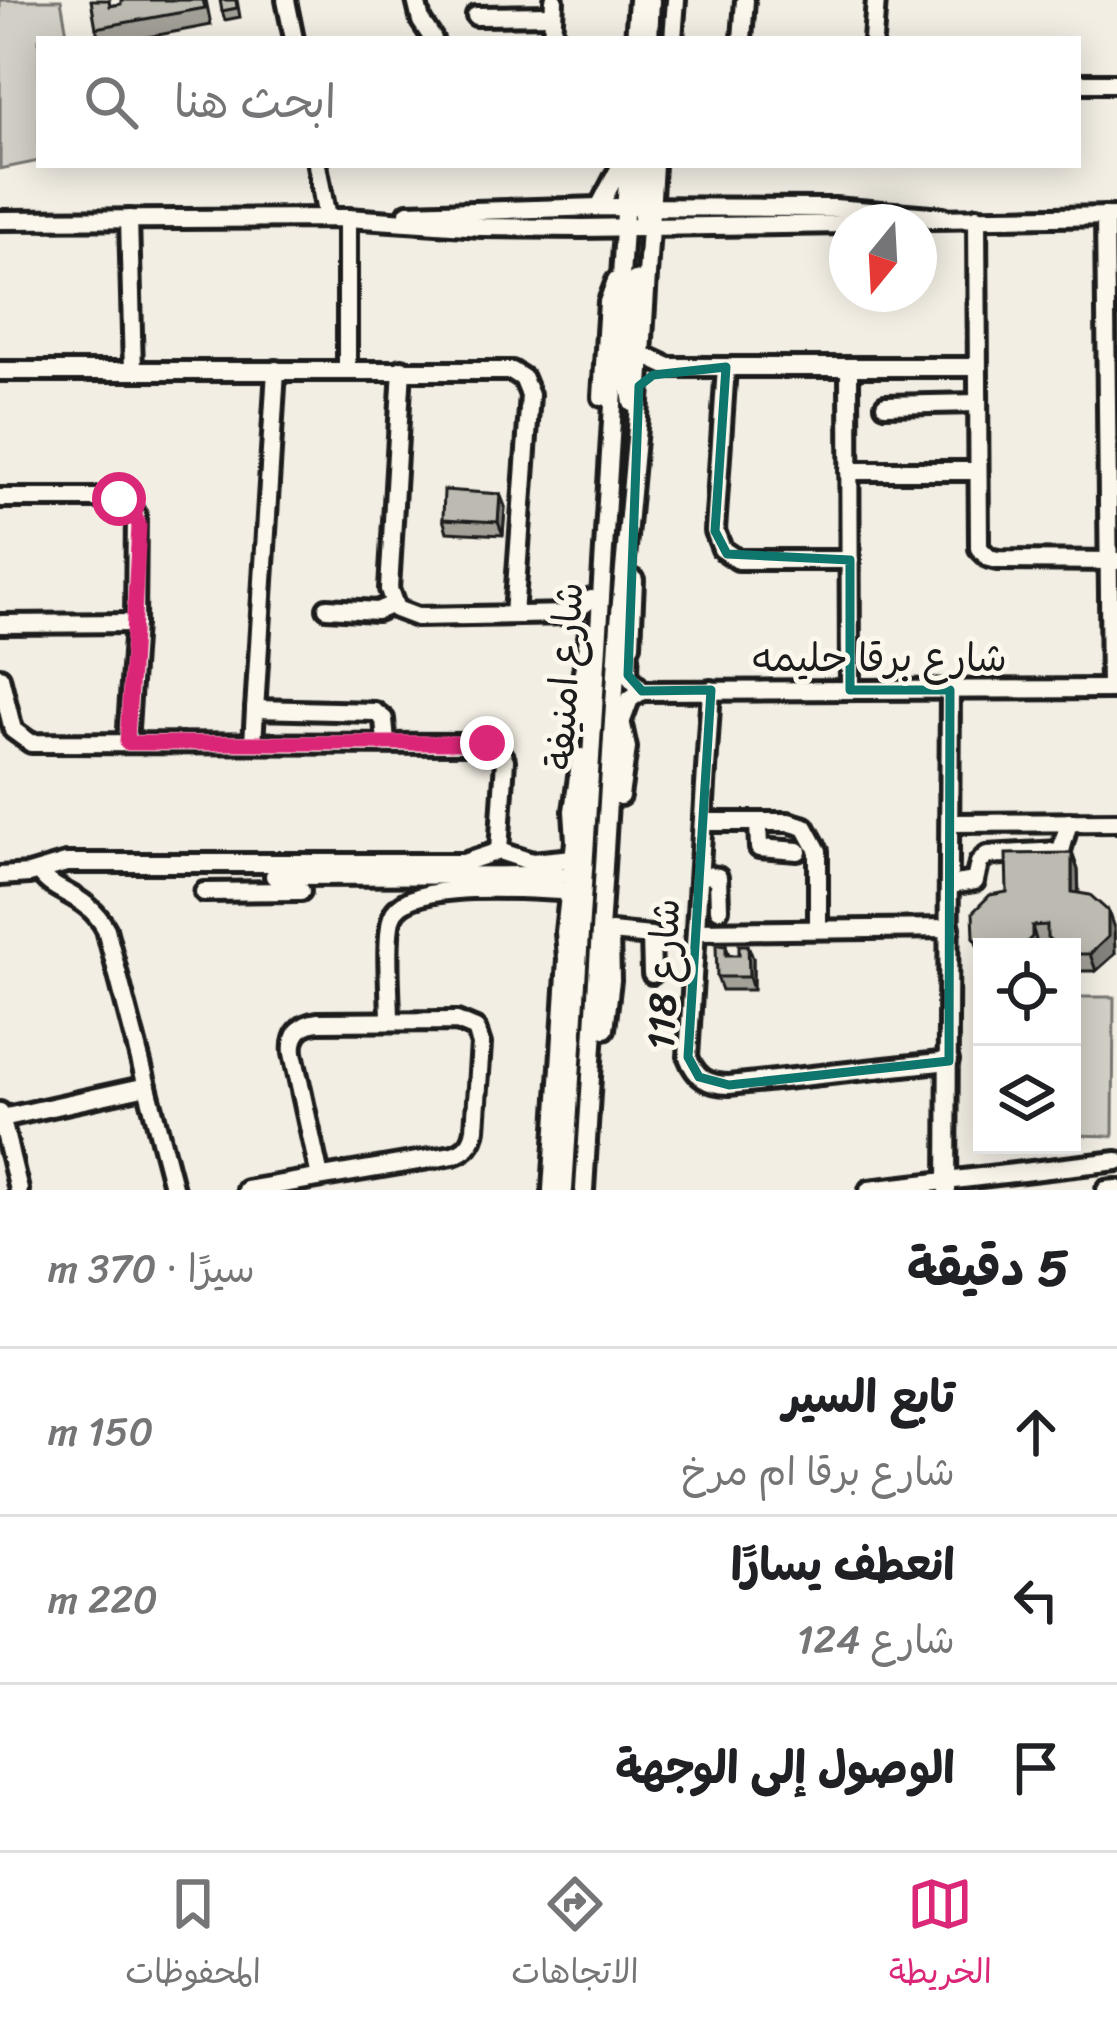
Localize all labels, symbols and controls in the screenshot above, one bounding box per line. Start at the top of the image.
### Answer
search box [36,36,1081,168]
text: ابحث هنا [174,62,336,142]
icon: search [78,69,144,135]
north arrow [829,204,937,312]
route start [92,472,146,526]
street label: شارع امنيفة [525,580,603,772]
street label: شارع برقا حليمه [751,623,1007,692]
route end [460,716,514,770]
street label: شارع 118 [626,897,700,1051]
map controls [973,938,1081,1154]
button: locate [973,938,1081,1046]
button: layers [973,1046,1081,1154]
text: 5 دقيقة [907,1223,1069,1313]
text: سيرًا · 370 m [48,1234,255,1303]
text: تابع السير [783,1357,955,1437]
text: 150 m [48,1397,153,1466]
icon: ahead [1003,1399,1069,1465]
text: شارع برقا ام مرخ [681,1437,955,1506]
text: انعطف يسارًا [731,1525,955,1605]
text: 220 m [48,1565,158,1634]
icon: left [1003,1567,1069,1633]
text: شارع 124 [797,1605,955,1674]
text: الوصول إلى الوجهة [615,1728,955,1808]
icon: arrive [1003,1735,1069,1801]
tab: المحفوظات [125,1871,261,2001]
tab: الاتجاهات [511,1871,639,2001]
tab: الخريطة [889,1871,992,2001]

